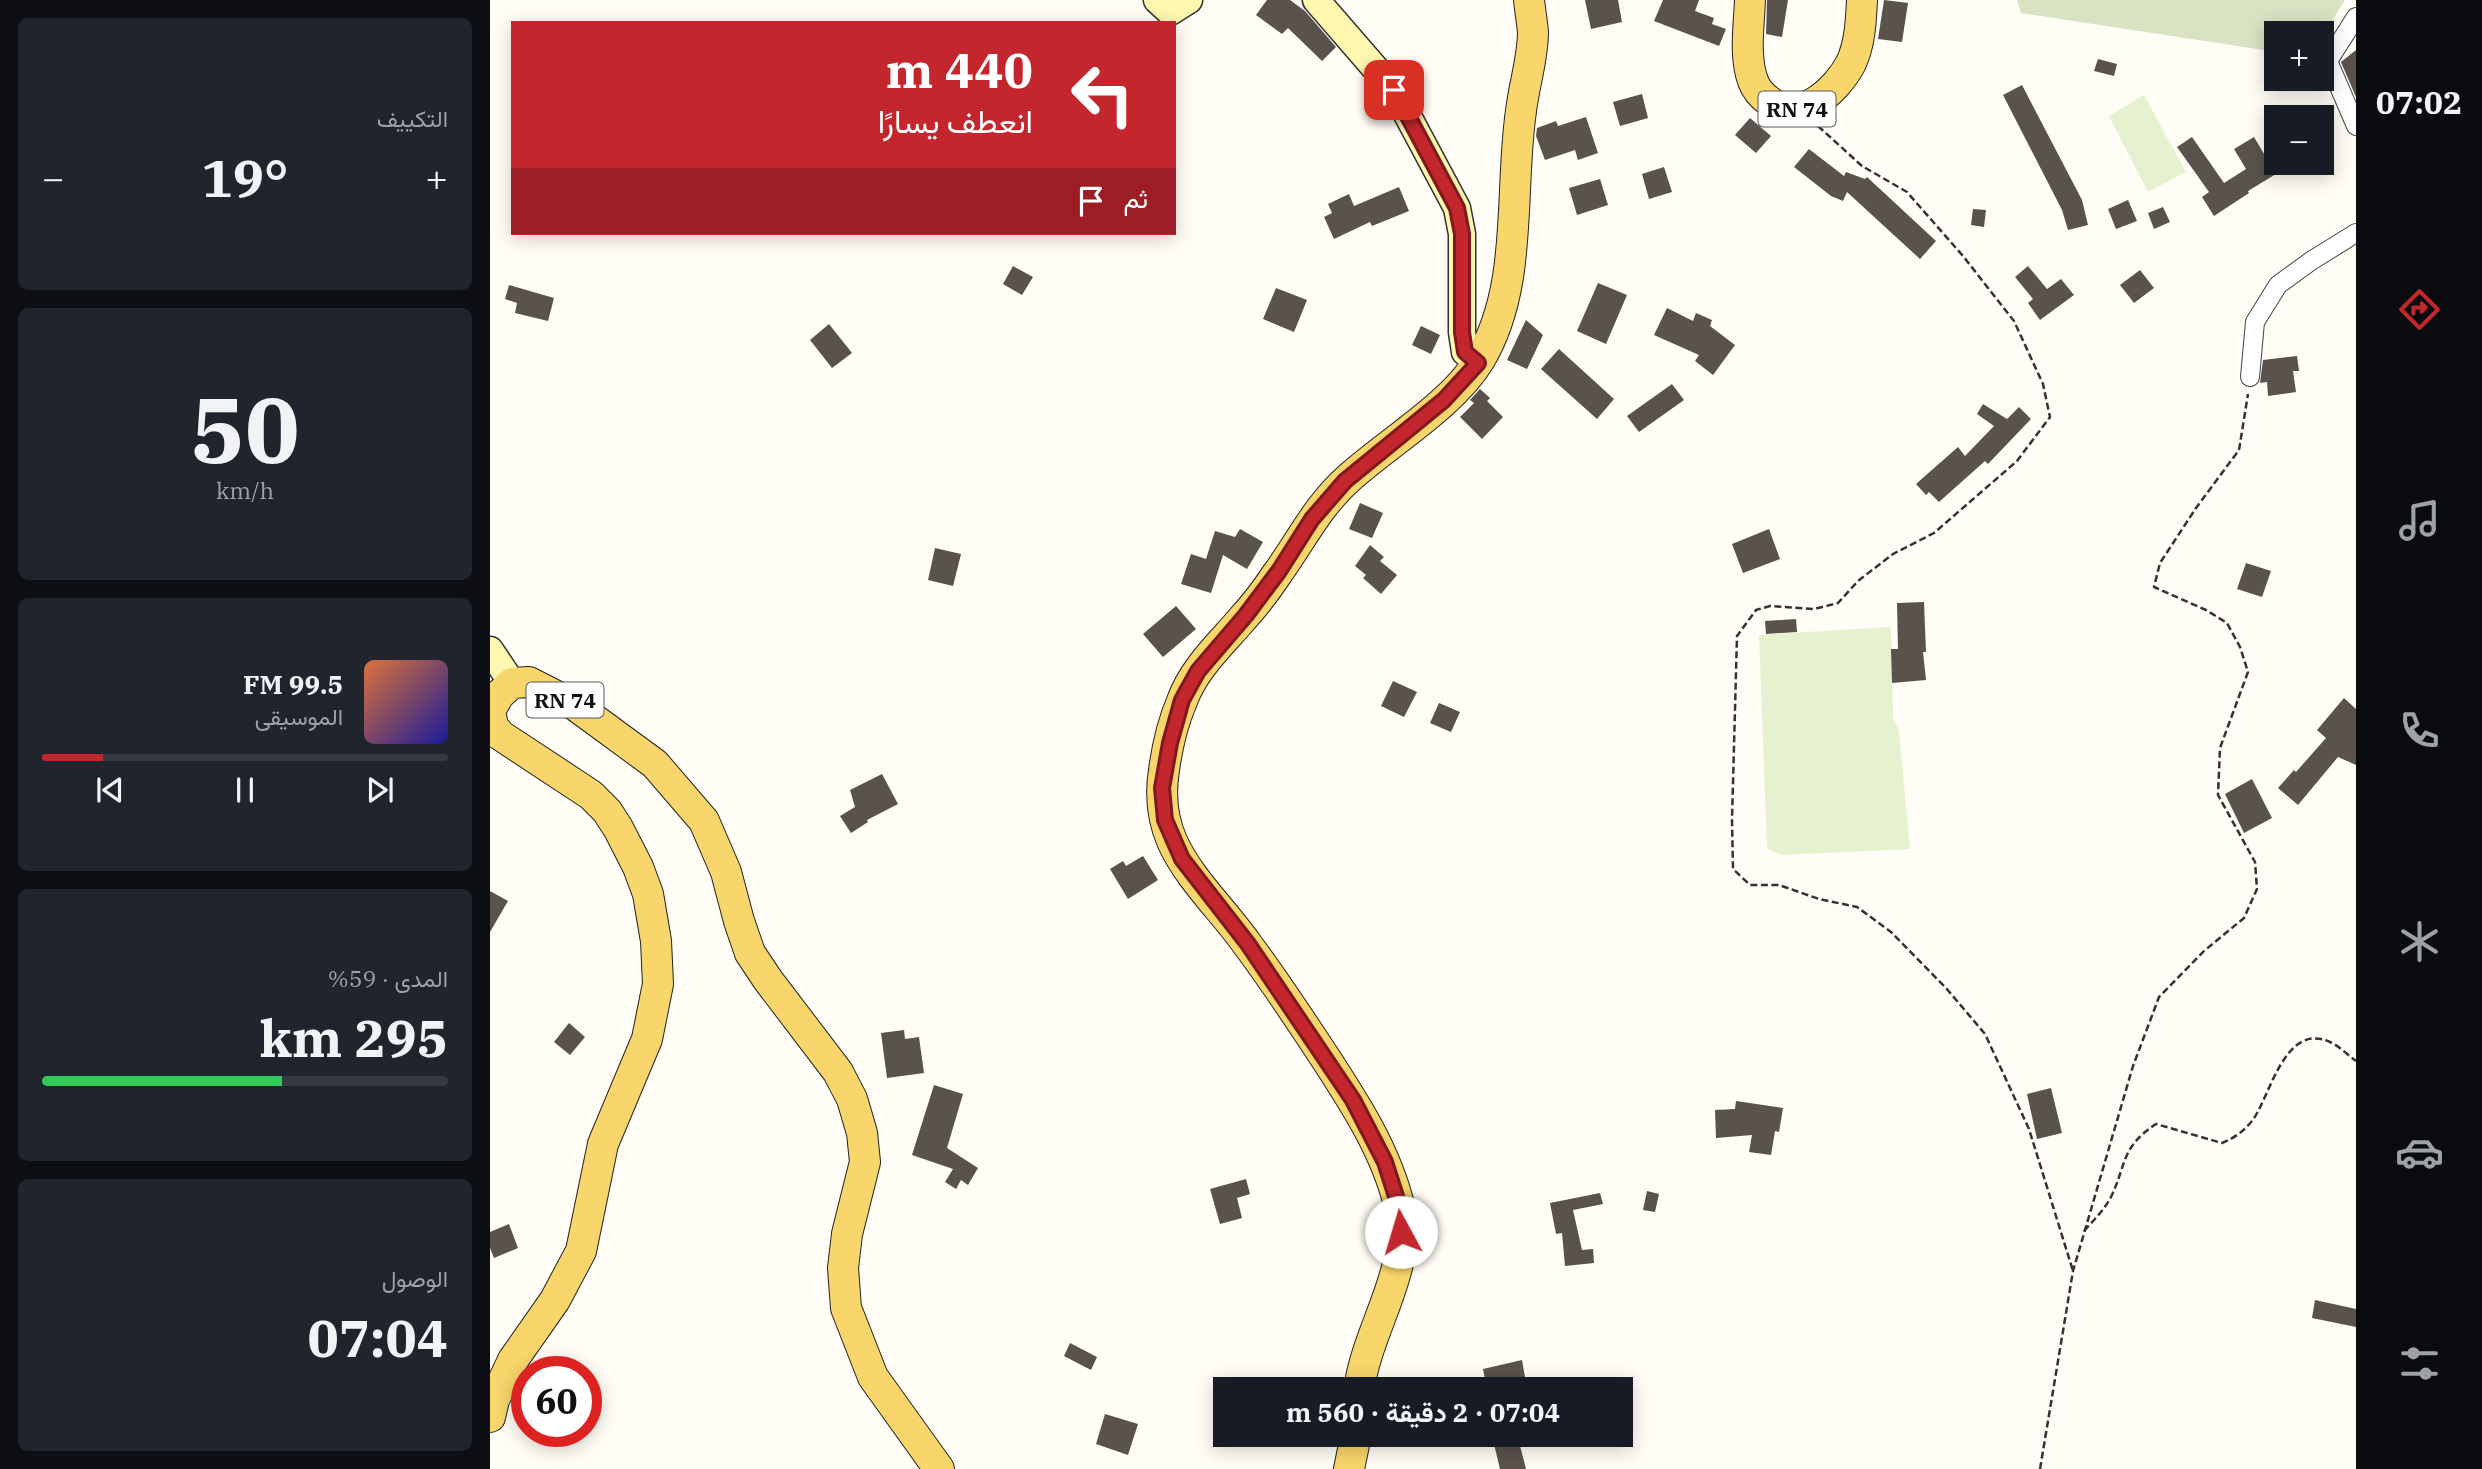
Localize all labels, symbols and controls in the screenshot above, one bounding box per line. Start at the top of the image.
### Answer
map controls [2264,21,2334,175]
button: + [2264,21,2334,91]
text: 440 m [886,38,1033,101]
icon: left [1057,49,1148,140]
pin [1364,60,1424,120]
icon: arrive [1375,71,1413,109]
text: 07:02 [2376,81,2462,123]
road number: RN 74 [1758,92,1836,126]
text: انعطف يسارًا [878,100,1033,142]
text: التكييف [377,103,448,133]
button: − [2264,105,2334,175]
text: 19° [202,144,288,211]
text: − [42,153,65,202]
text: + [425,153,448,202]
text: ثم [1124,181,1148,215]
icon: arrive [1072,182,1110,220]
icon: directions [2395,285,2444,334]
text: 50 [190,370,300,488]
text: km/h [216,475,274,505]
icon: music [2395,496,2444,545]
text: 99.5 FM [243,667,343,701]
road number: RN 74 [526,682,604,718]
text: الموسيقى [255,701,343,731]
icon: phone [2395,706,2444,755]
icon: previous [91,771,129,809]
icon: pause [226,771,264,809]
icon: next [361,771,399,809]
icon: climate [2395,917,2444,966]
text: المدى · 59% [328,963,448,993]
text: 295 km [259,1004,448,1071]
icon: car [2395,1128,2444,1177]
position arrow [1364,1195,1438,1269]
text: الوصول [382,1263,448,1293]
text: 07:04 [307,1304,448,1371]
icon: filters [2395,1339,2444,1388]
speed limit sign: 60 [511,1356,602,1447]
text: 07:04 · 2 دقيقة · 560 m [1286,1395,1560,1429]

